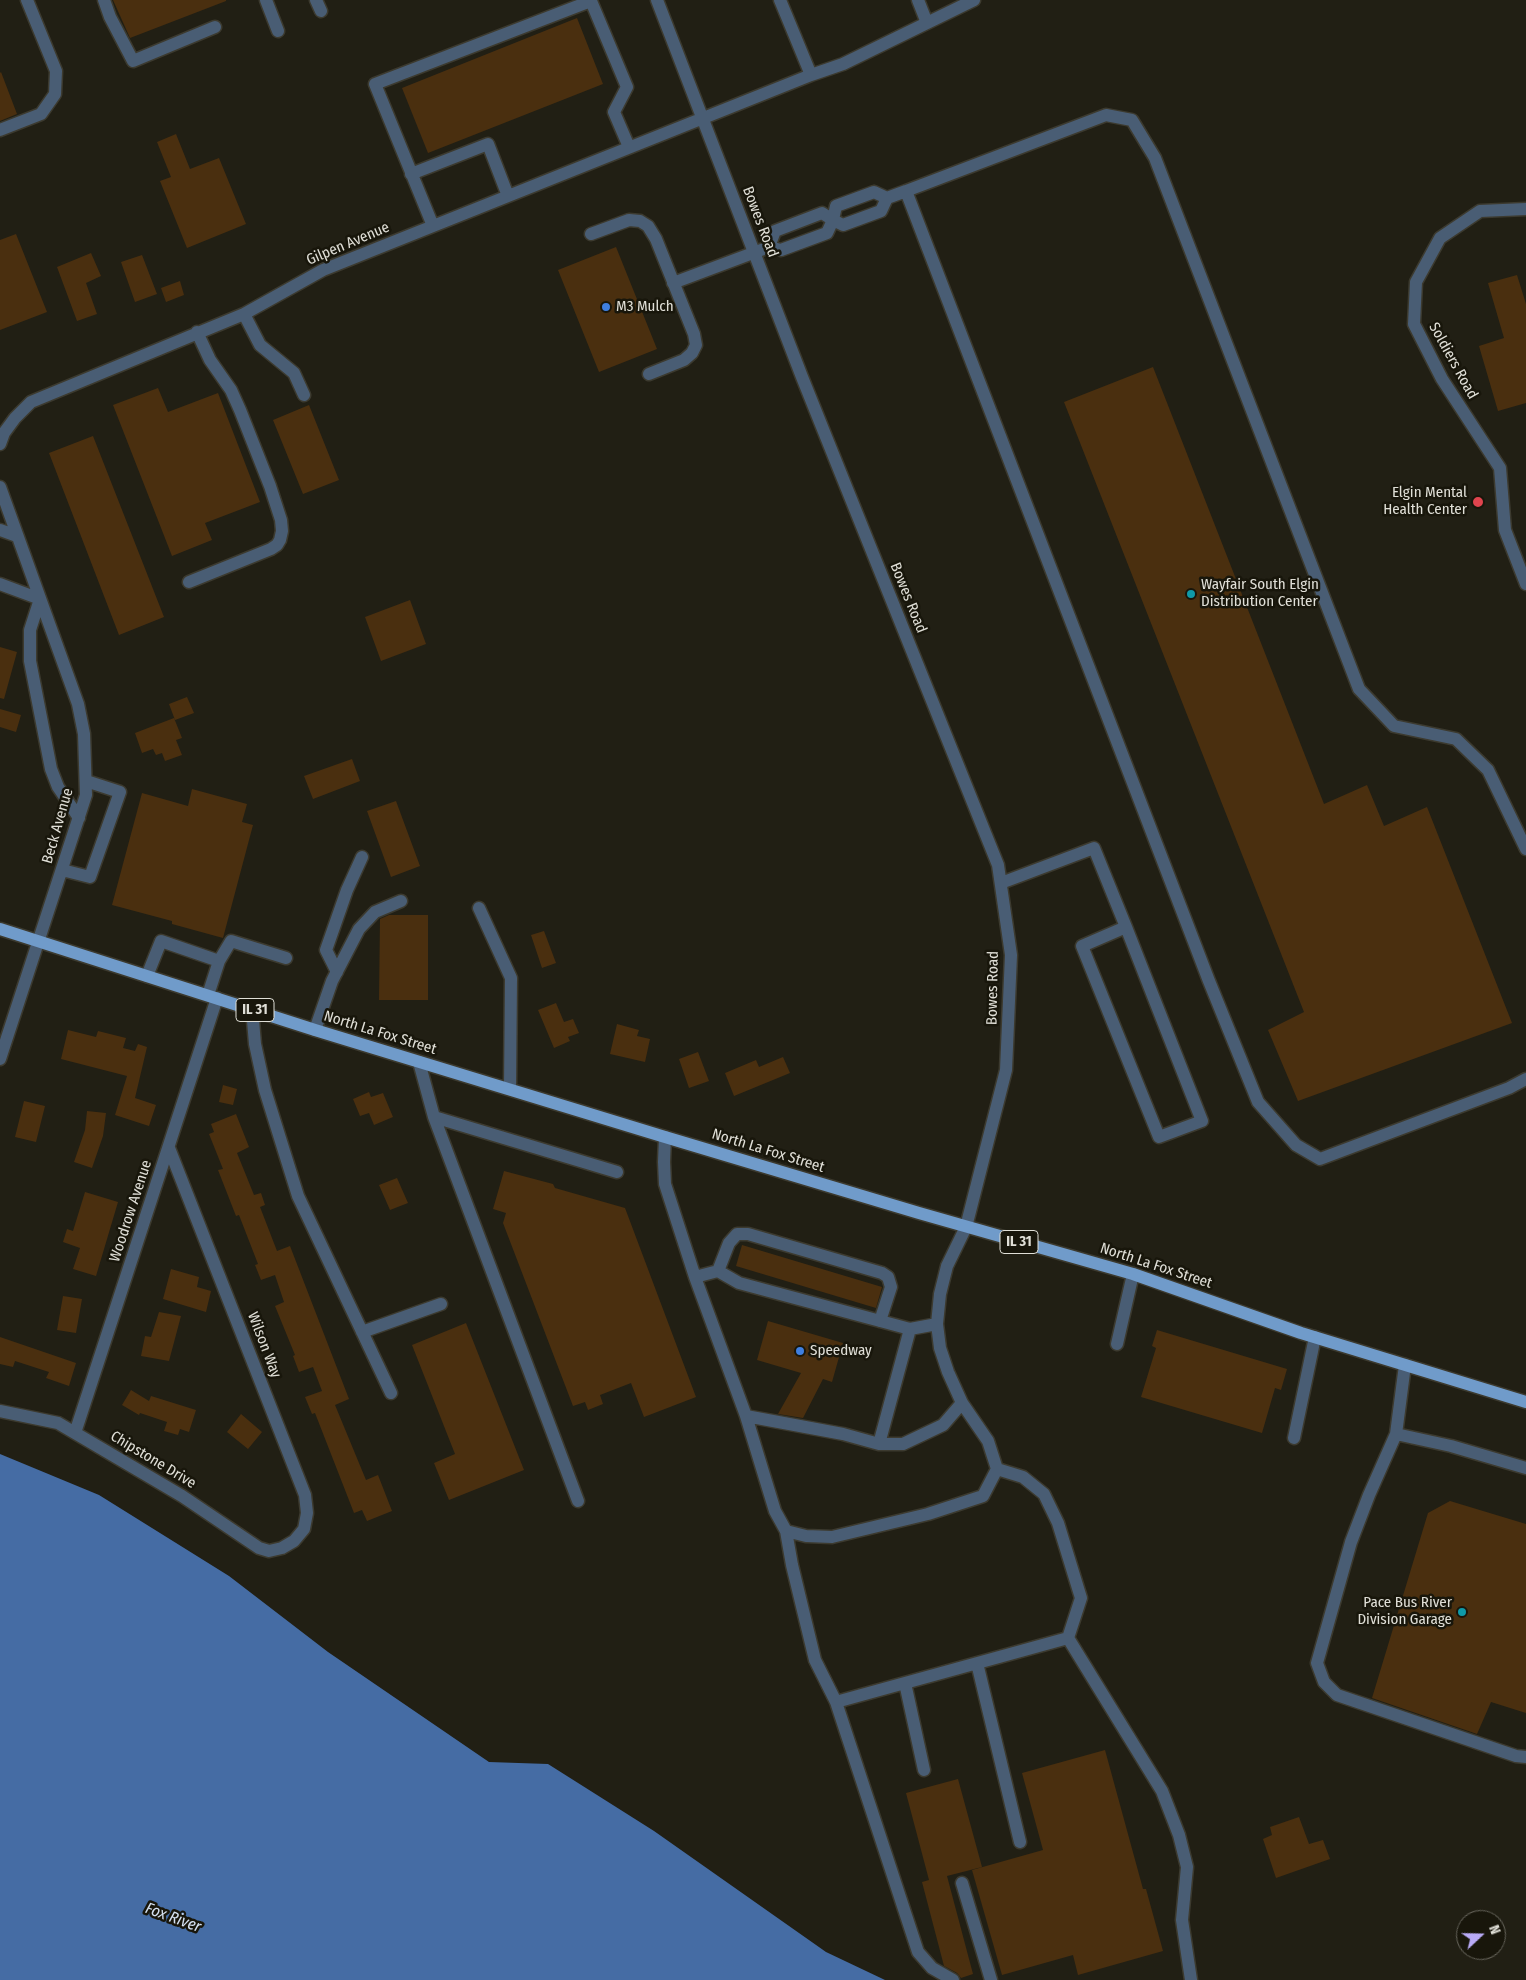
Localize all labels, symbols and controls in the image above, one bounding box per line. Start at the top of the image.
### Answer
street label: Bowes Road [738,184,782,260]
street label: Gilpen Avenue [304,218,392,270]
place label: M3 Mulch [616,298,674,316]
marker: M3 Mulch [600,301,612,313]
street label: Soldiers Road [1425,320,1481,402]
place label: Elgin Mental Health Center [1383,484,1467,519]
marker: Elgin Mental Health Center [1471,495,1485,509]
street label: Bowes Road [886,560,930,636]
place label: Wayfair South Elgin Distribution Center [1201,576,1319,611]
marker: Wayfair South Elgin Distribution Center [1185,588,1197,600]
street label: Beck Avenue [39,786,77,866]
street label: Bowes Road [983,951,1003,1025]
road number: IL 31 [236,998,274,1022]
street label: North La Fox Street [322,1007,438,1059]
street label: North La Fox Street [710,1125,826,1177]
street label: Woodrow Avenue [106,1158,156,1264]
road number: IL 31 [1000,1230,1038,1254]
street label: North La Fox Street [1098,1239,1214,1293]
street label: Wilson Way [243,1309,285,1381]
place label: Speedway [810,1342,872,1360]
marker: Speedway [794,1345,806,1357]
street label: Chipstone Drive [107,1427,199,1493]
place label: Pace Bus River Division Garage [1357,1594,1452,1629]
marker: Pace Bus River Division Garage [1456,1606,1468,1618]
water label: Fox River [142,1899,204,1937]
north arrow [1456,1910,1506,1960]
text: N [1485,1923,1504,1937]

